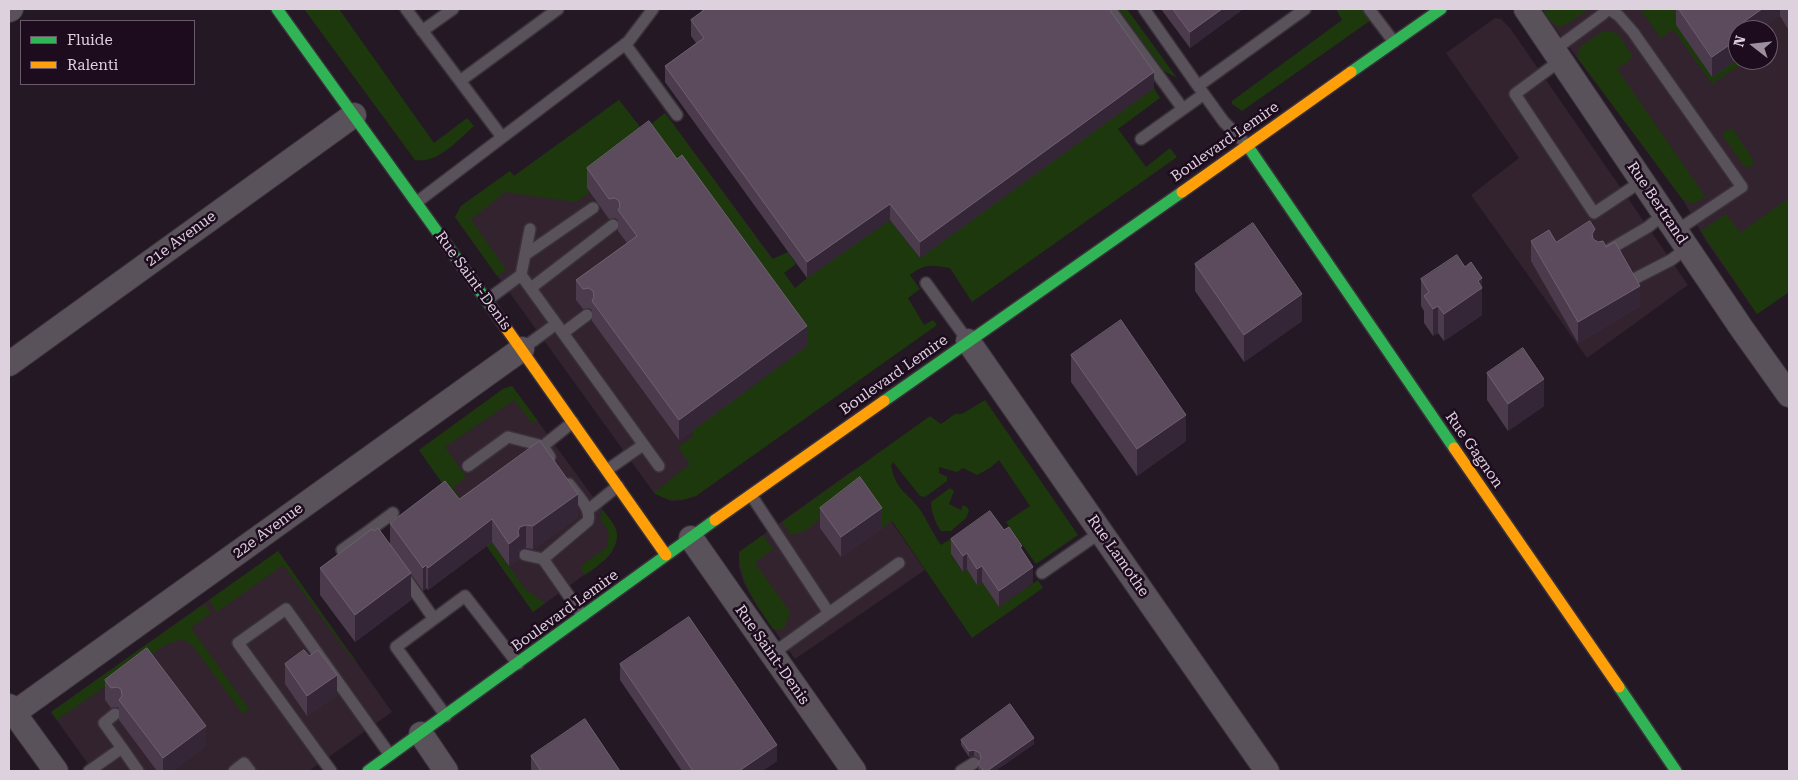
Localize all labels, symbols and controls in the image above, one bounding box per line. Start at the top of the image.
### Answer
legend [20,20,195,85]
north arrow [1728,20,1778,70]
text: Fluide [67,31,113,49]
text: N [1730,34,1749,49]
text: Ralenti [67,56,118,74]
street label: Boulevard Lemire [1168,98,1282,186]
street label: Rue Bertrand [1623,158,1691,248]
street label: 21e Avenue [142,207,220,271]
street label: Rue Saint-Denis [431,228,515,334]
street label: Boulevard Lemire [837,331,951,419]
street label: Rue Gagnon [1441,409,1507,491]
street label: 22e Avenue [229,499,307,563]
street label: Rue Lamothe [1083,512,1153,600]
street label: Boulevard Lemire [508,566,622,656]
street label: Rue Saint-Denis [731,602,813,708]

